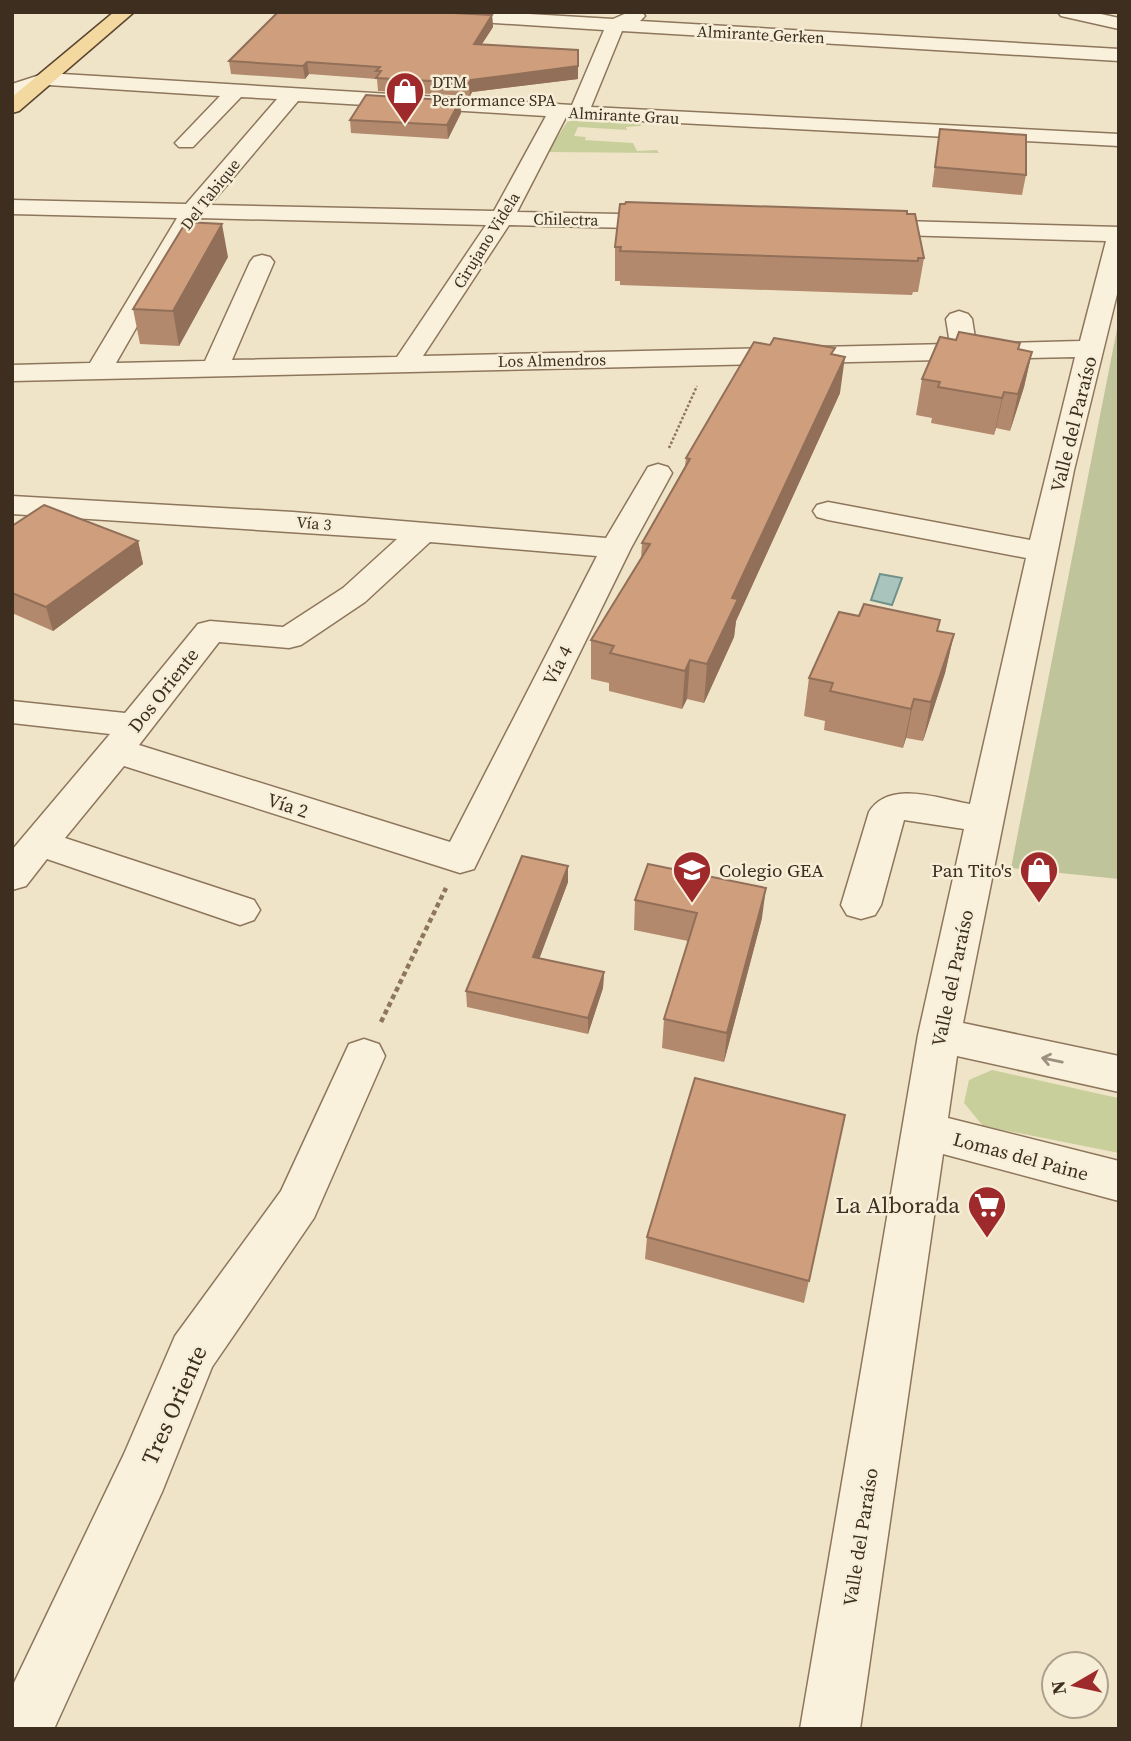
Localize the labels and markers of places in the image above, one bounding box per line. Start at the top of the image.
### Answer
shop icon: DTM Performance SPA [384,70,426,125]
place label: DTM Performance SPA [432,71,556,111]
school or university icon: Colegio GEA [671,849,713,904]
shop icon: Pan Tito's [1018,849,1060,904]
place label: Colegio GEA [719,857,824,883]
place label: Pan Tito's [932,857,1012,883]
supermarket icon: La Alborada [966,1184,1008,1239]
place label: La Alborada [836,1189,960,1221]

